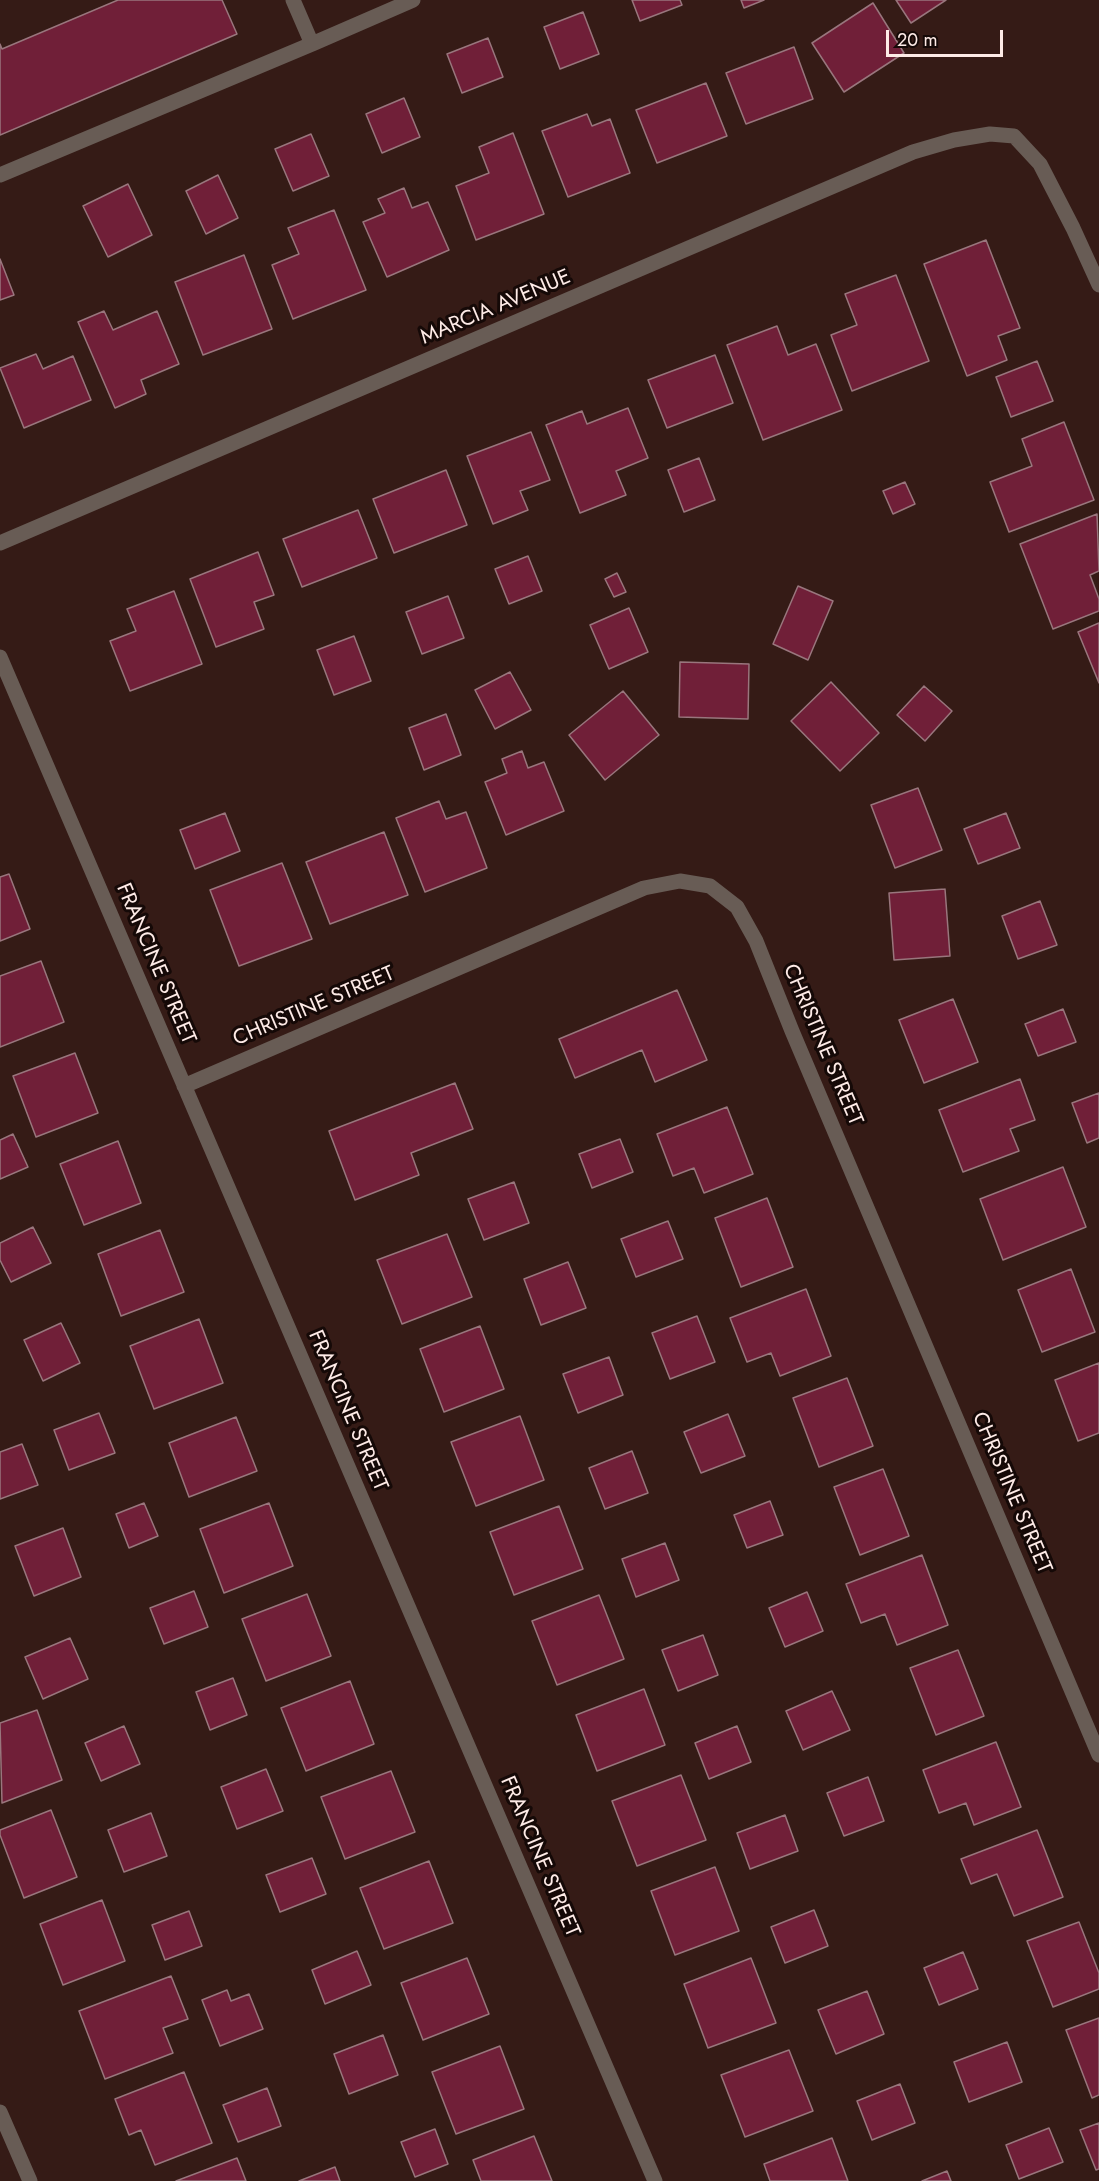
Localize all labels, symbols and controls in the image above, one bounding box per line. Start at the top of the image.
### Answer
scale bar [889,18,1006,56]
text: 20 m [897,27,937,53]
street label: MARCIA AVENUE [417,265,575,351]
street label: FRANCINE STREET [110,880,200,1048]
street label: CHRISTINE STREET [777,961,867,1129]
street label: CHRISTINE STREET [230,962,398,1052]
street label: FRANCINE STREET [302,1327,392,1495]
street label: CHRISTINE STREET [966,1409,1056,1577]
street label: FRANCINE STREET [494,1773,584,1941]

